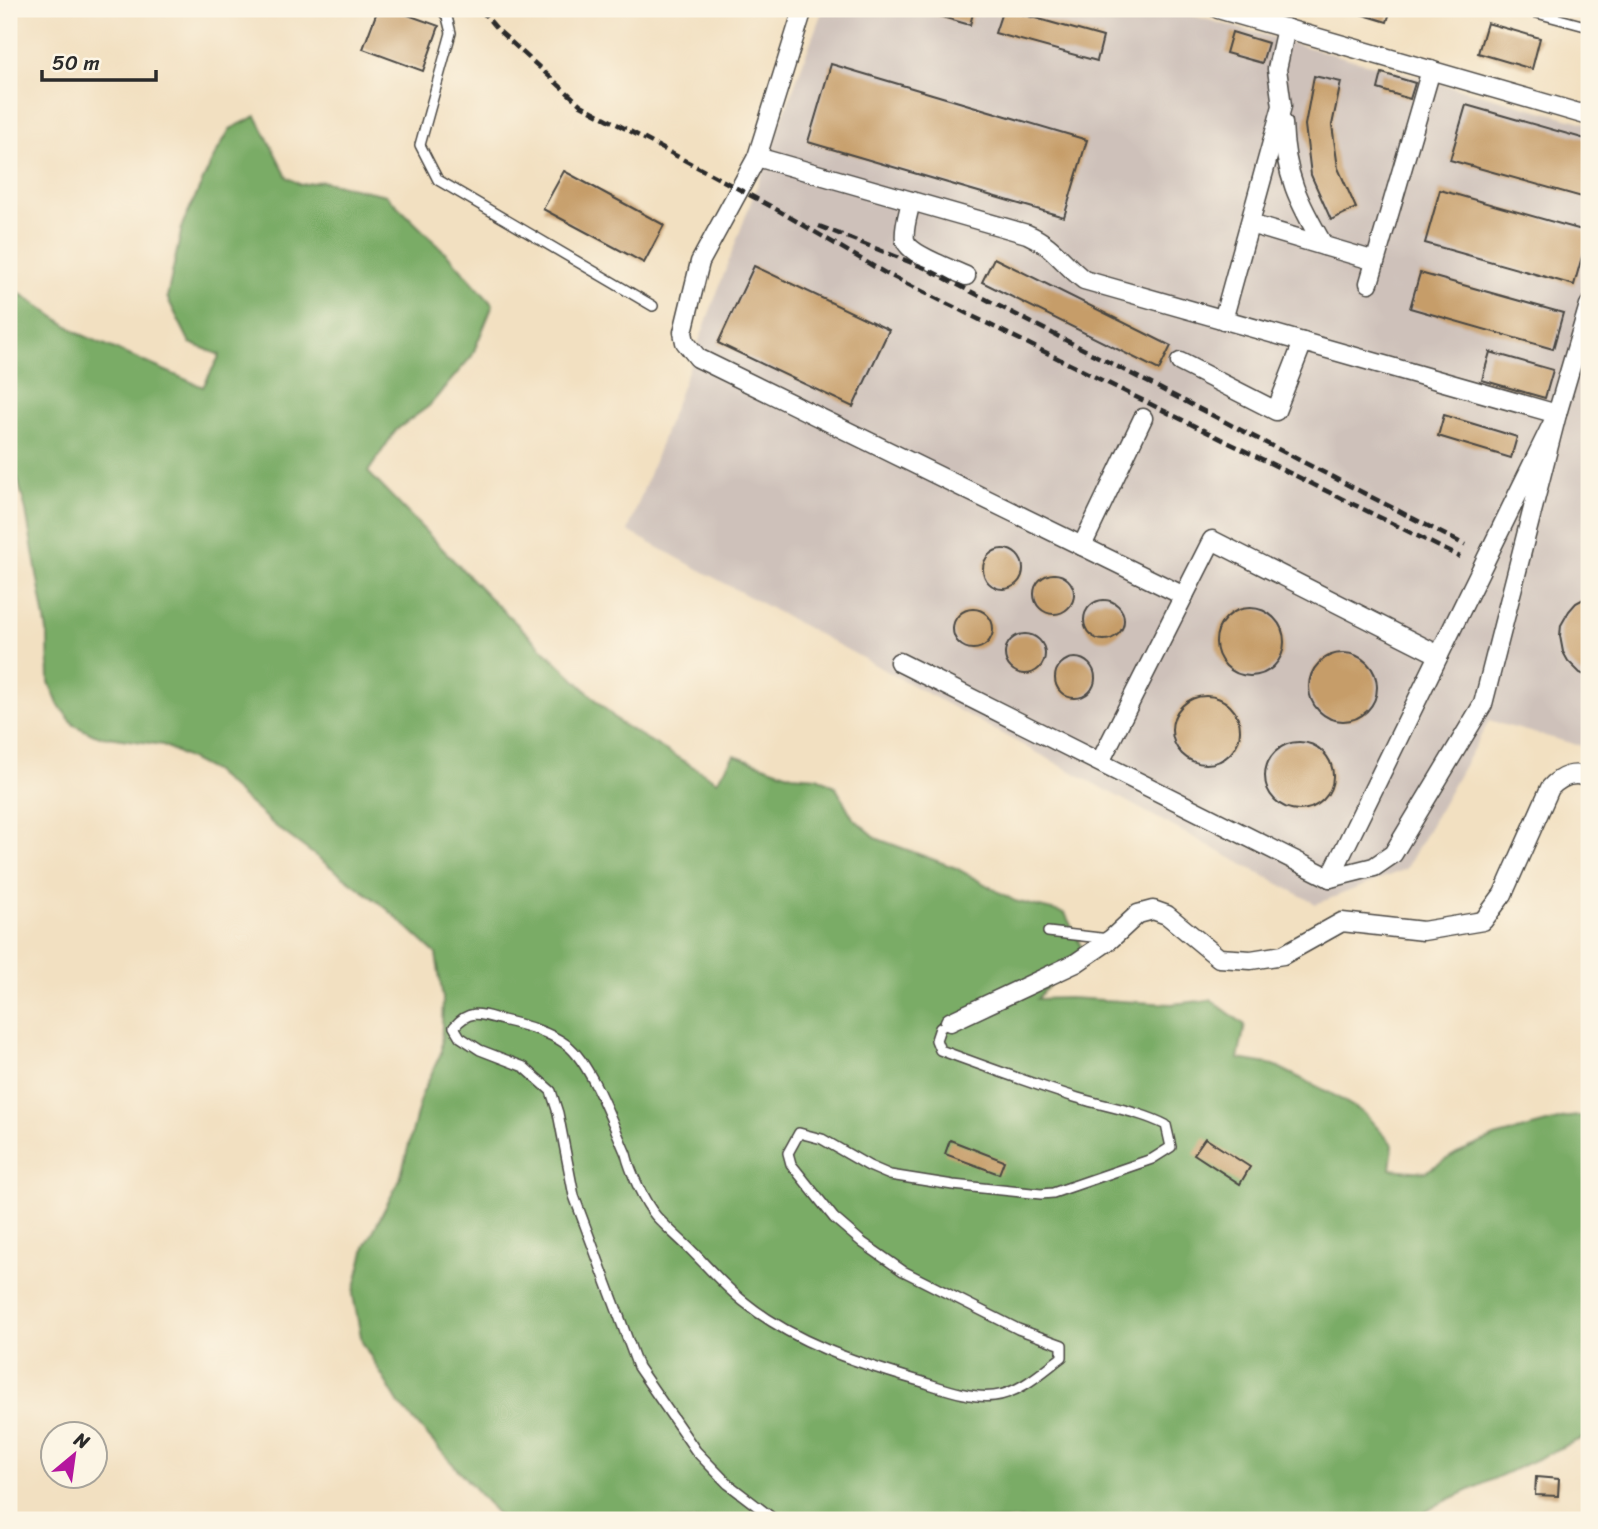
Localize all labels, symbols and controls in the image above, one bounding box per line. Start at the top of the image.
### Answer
scale bar [42,38,156,82]
text: 50 m [52,44,100,82]
north arrow [38,1420,108,1490]
text: N [67,1422,96,1459]

